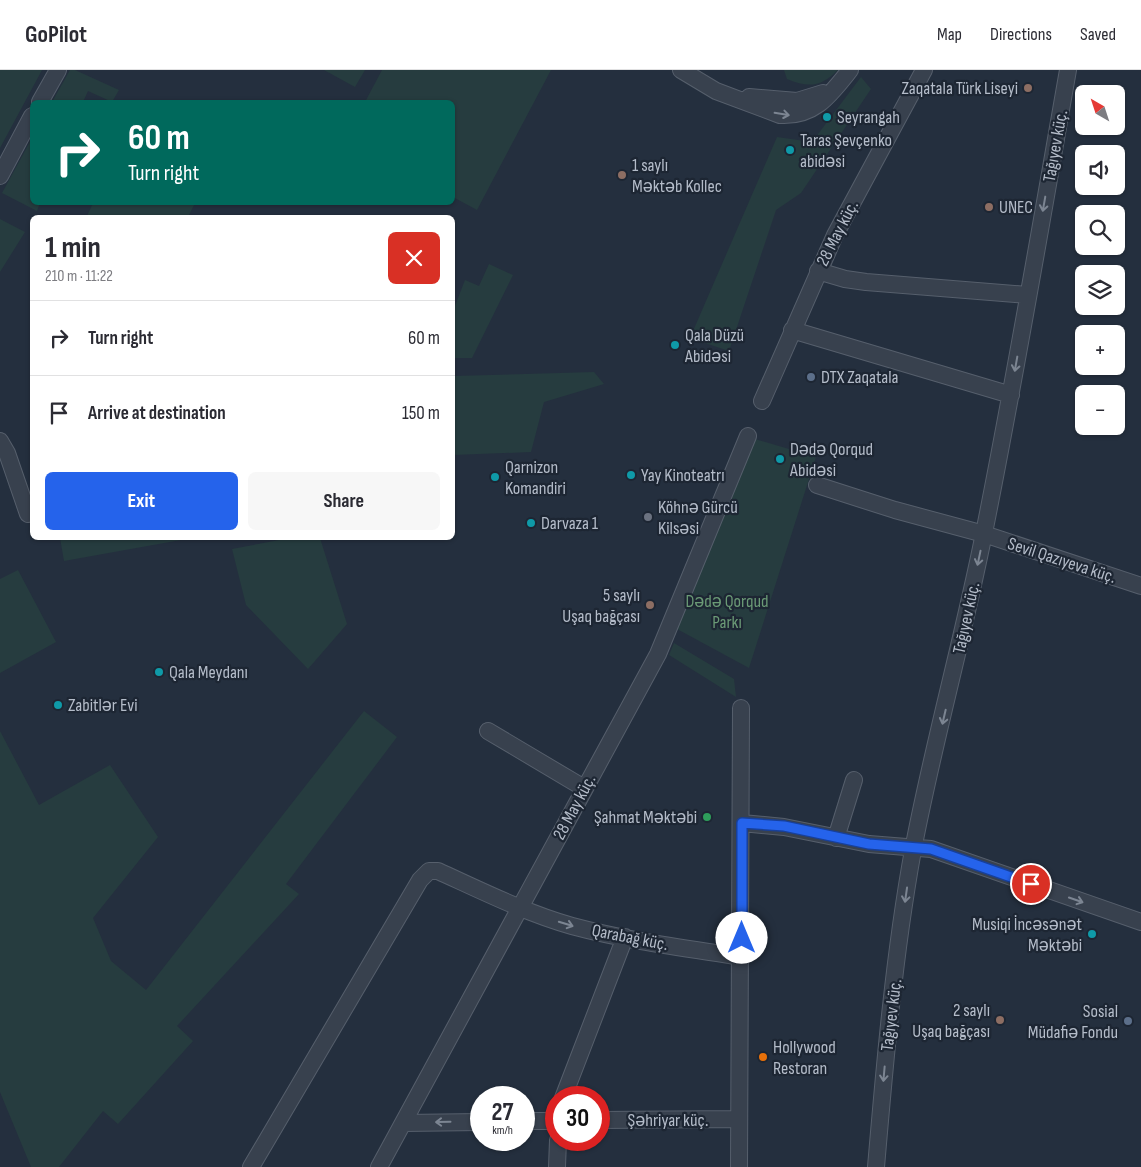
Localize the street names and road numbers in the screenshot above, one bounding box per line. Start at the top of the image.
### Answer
street label: Tağıyev küç. [1039,108,1072,184]
street label: 28 May küç. [812,197,863,270]
street label: Sevil Qazıyeva küç. [1005,533,1119,588]
street label: Tağıyev küç. [949,580,984,656]
street label: 28 May küç. [549,771,600,843]
street label: Qarabağ küç. [590,920,670,955]
street label: Tağıyev küç. [877,978,906,1052]
street label: Şəhriyar küç. [628,1110,708,1131]

